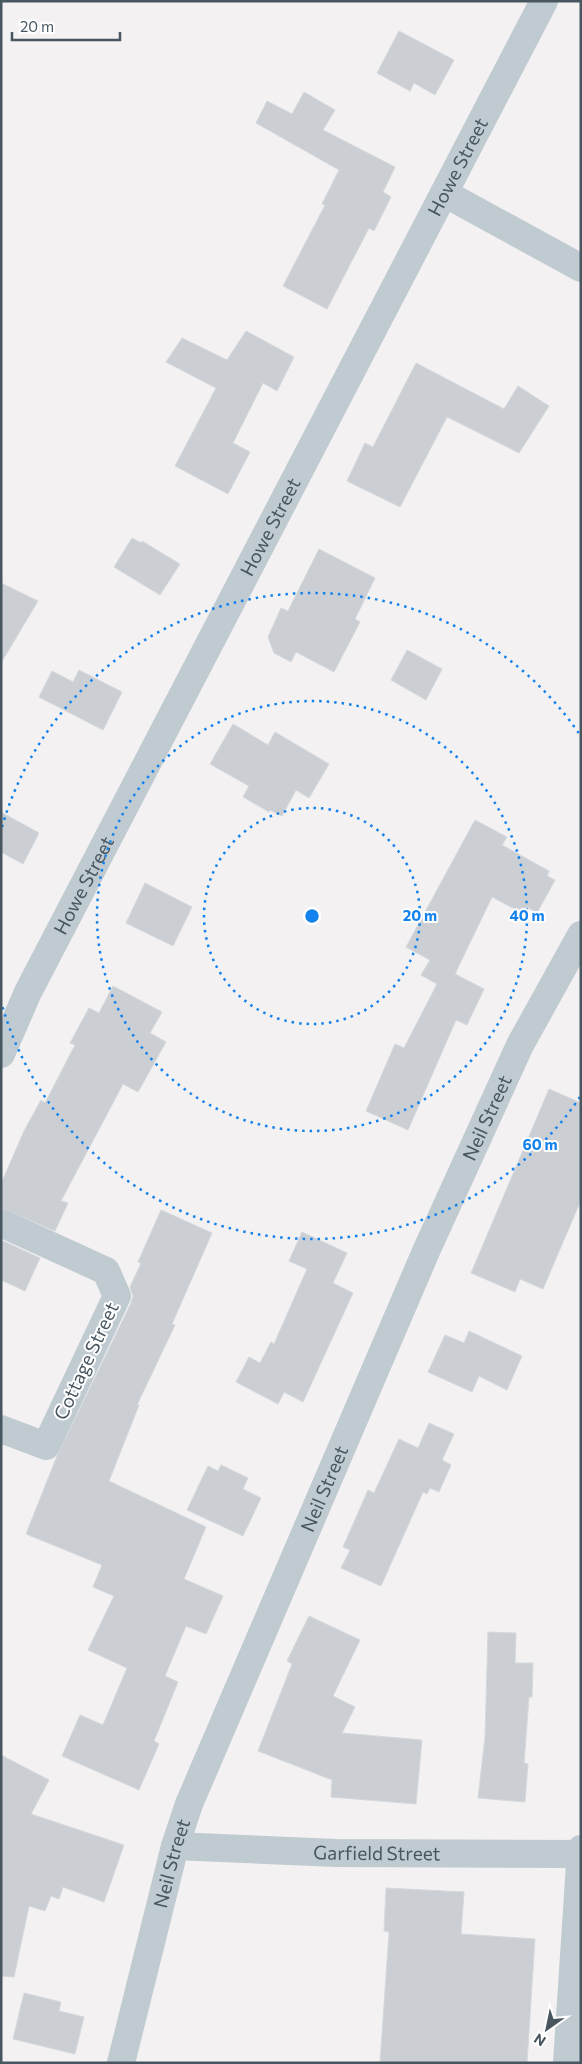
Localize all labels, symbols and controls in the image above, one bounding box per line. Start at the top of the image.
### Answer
scale bar [12,10,120,42]
text: 20 m [20,17,54,35]
street label: Howe Street [422,113,492,220]
street label: Howe Street [235,473,305,580]
street label: Howe Street [48,832,118,938]
text: 20 m [403,906,437,924]
text: 40 m [509,906,545,924]
centre of rings [303,907,321,925]
street label: Neil Street [457,1071,516,1164]
text: 60 m [522,1135,558,1153]
street label: Cottage Street [48,1298,123,1423]
street label: Neil Street [295,1442,352,1535]
street label: Neil Street [148,1815,194,1910]
street label: Garfield Street [313,1840,441,1864]
north arrow [522,2004,572,2054]
text: N [531,2030,549,2050]

